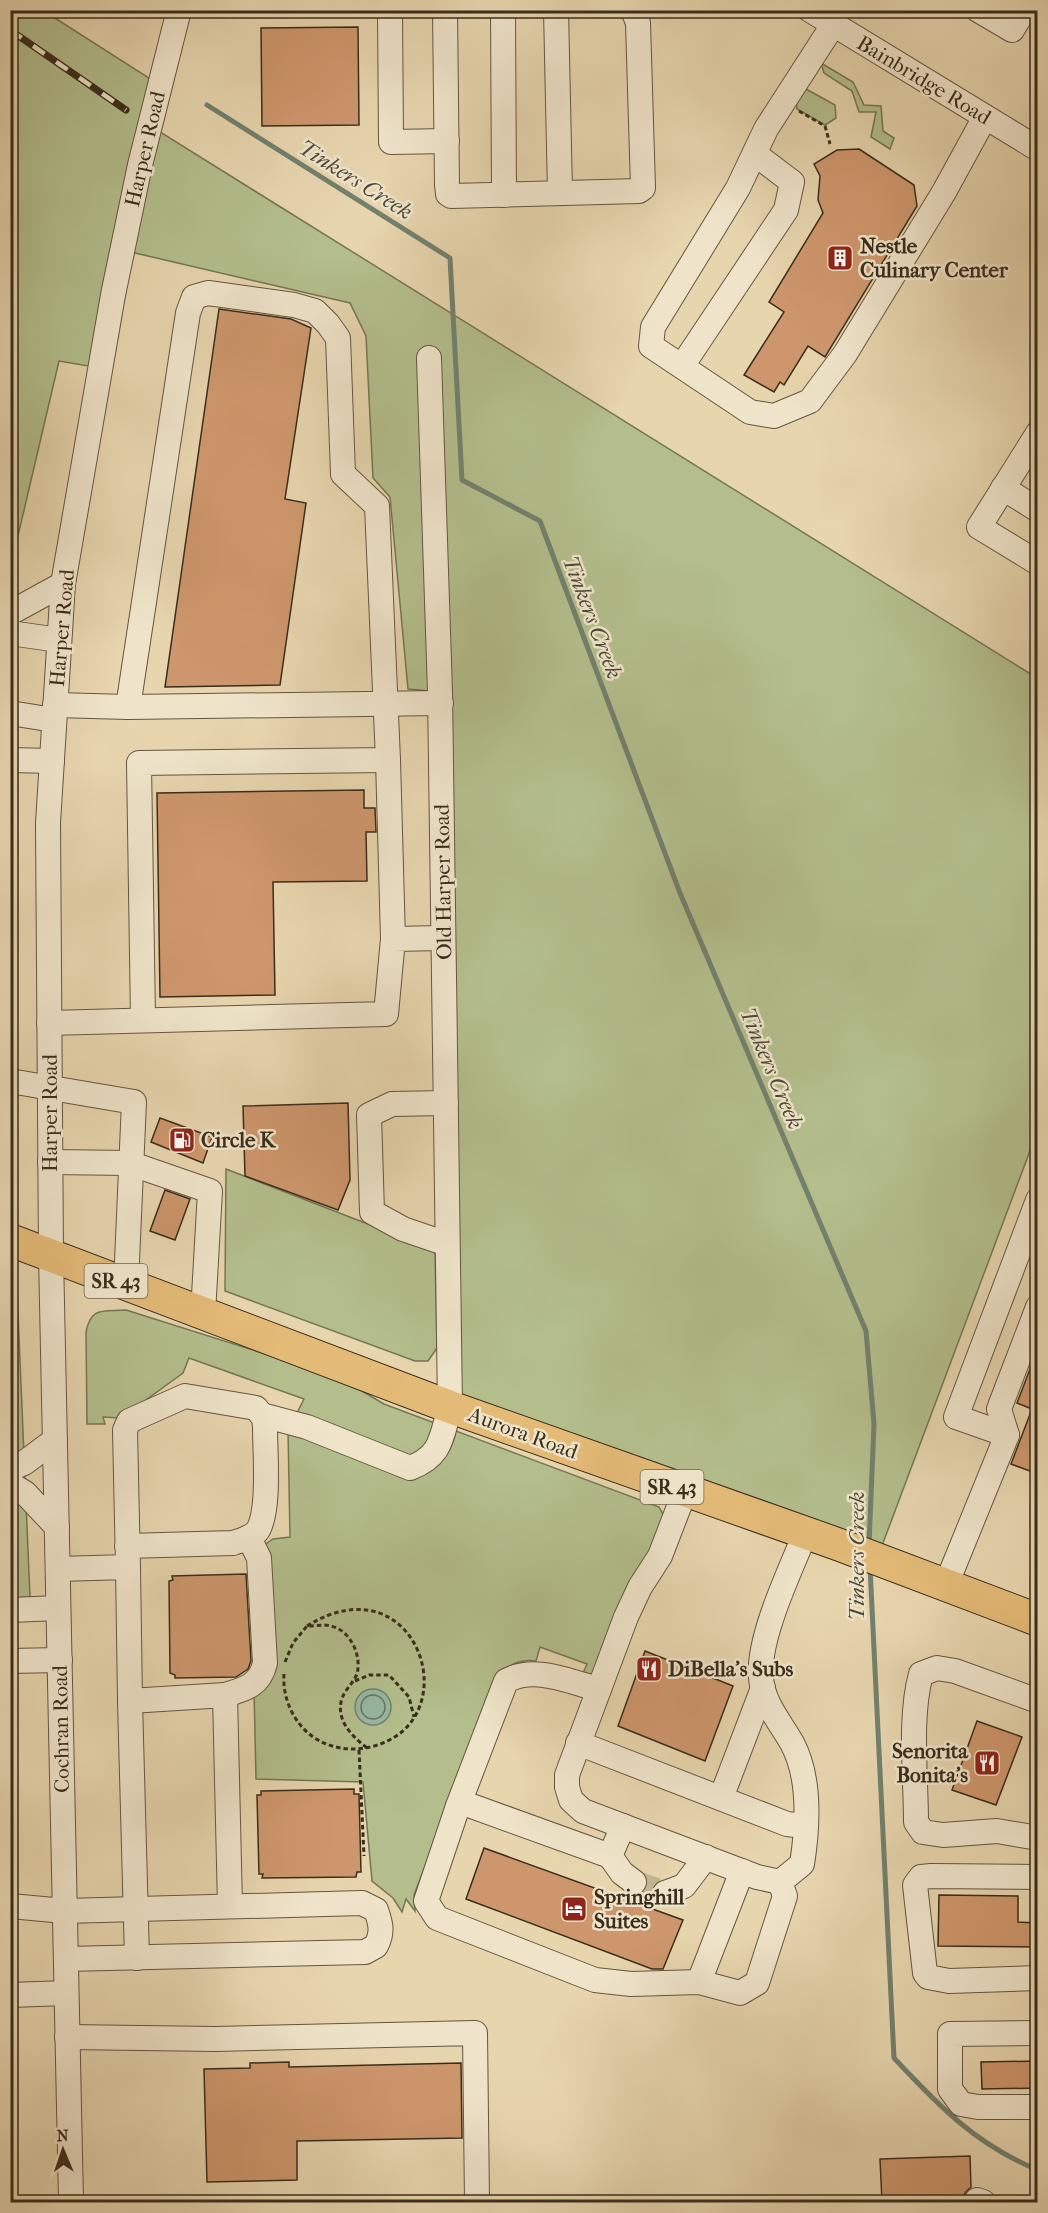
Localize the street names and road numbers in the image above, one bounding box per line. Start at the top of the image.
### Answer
street label: Bainbridge Road [853,31,996,130]
street label: Harper Road [120,88,170,209]
street label: Harper Road [45,568,79,688]
street label: Old Harper Road [430,803,456,960]
street label: Harper Road [38,1054,62,1172]
road number: SR 43 [84,1264,148,1298]
street label: Aurora Road [464,1402,581,1464]
road number: SR 43 [640,1470,704,1504]
street label: Cochran Road [48,1664,74,1793]

